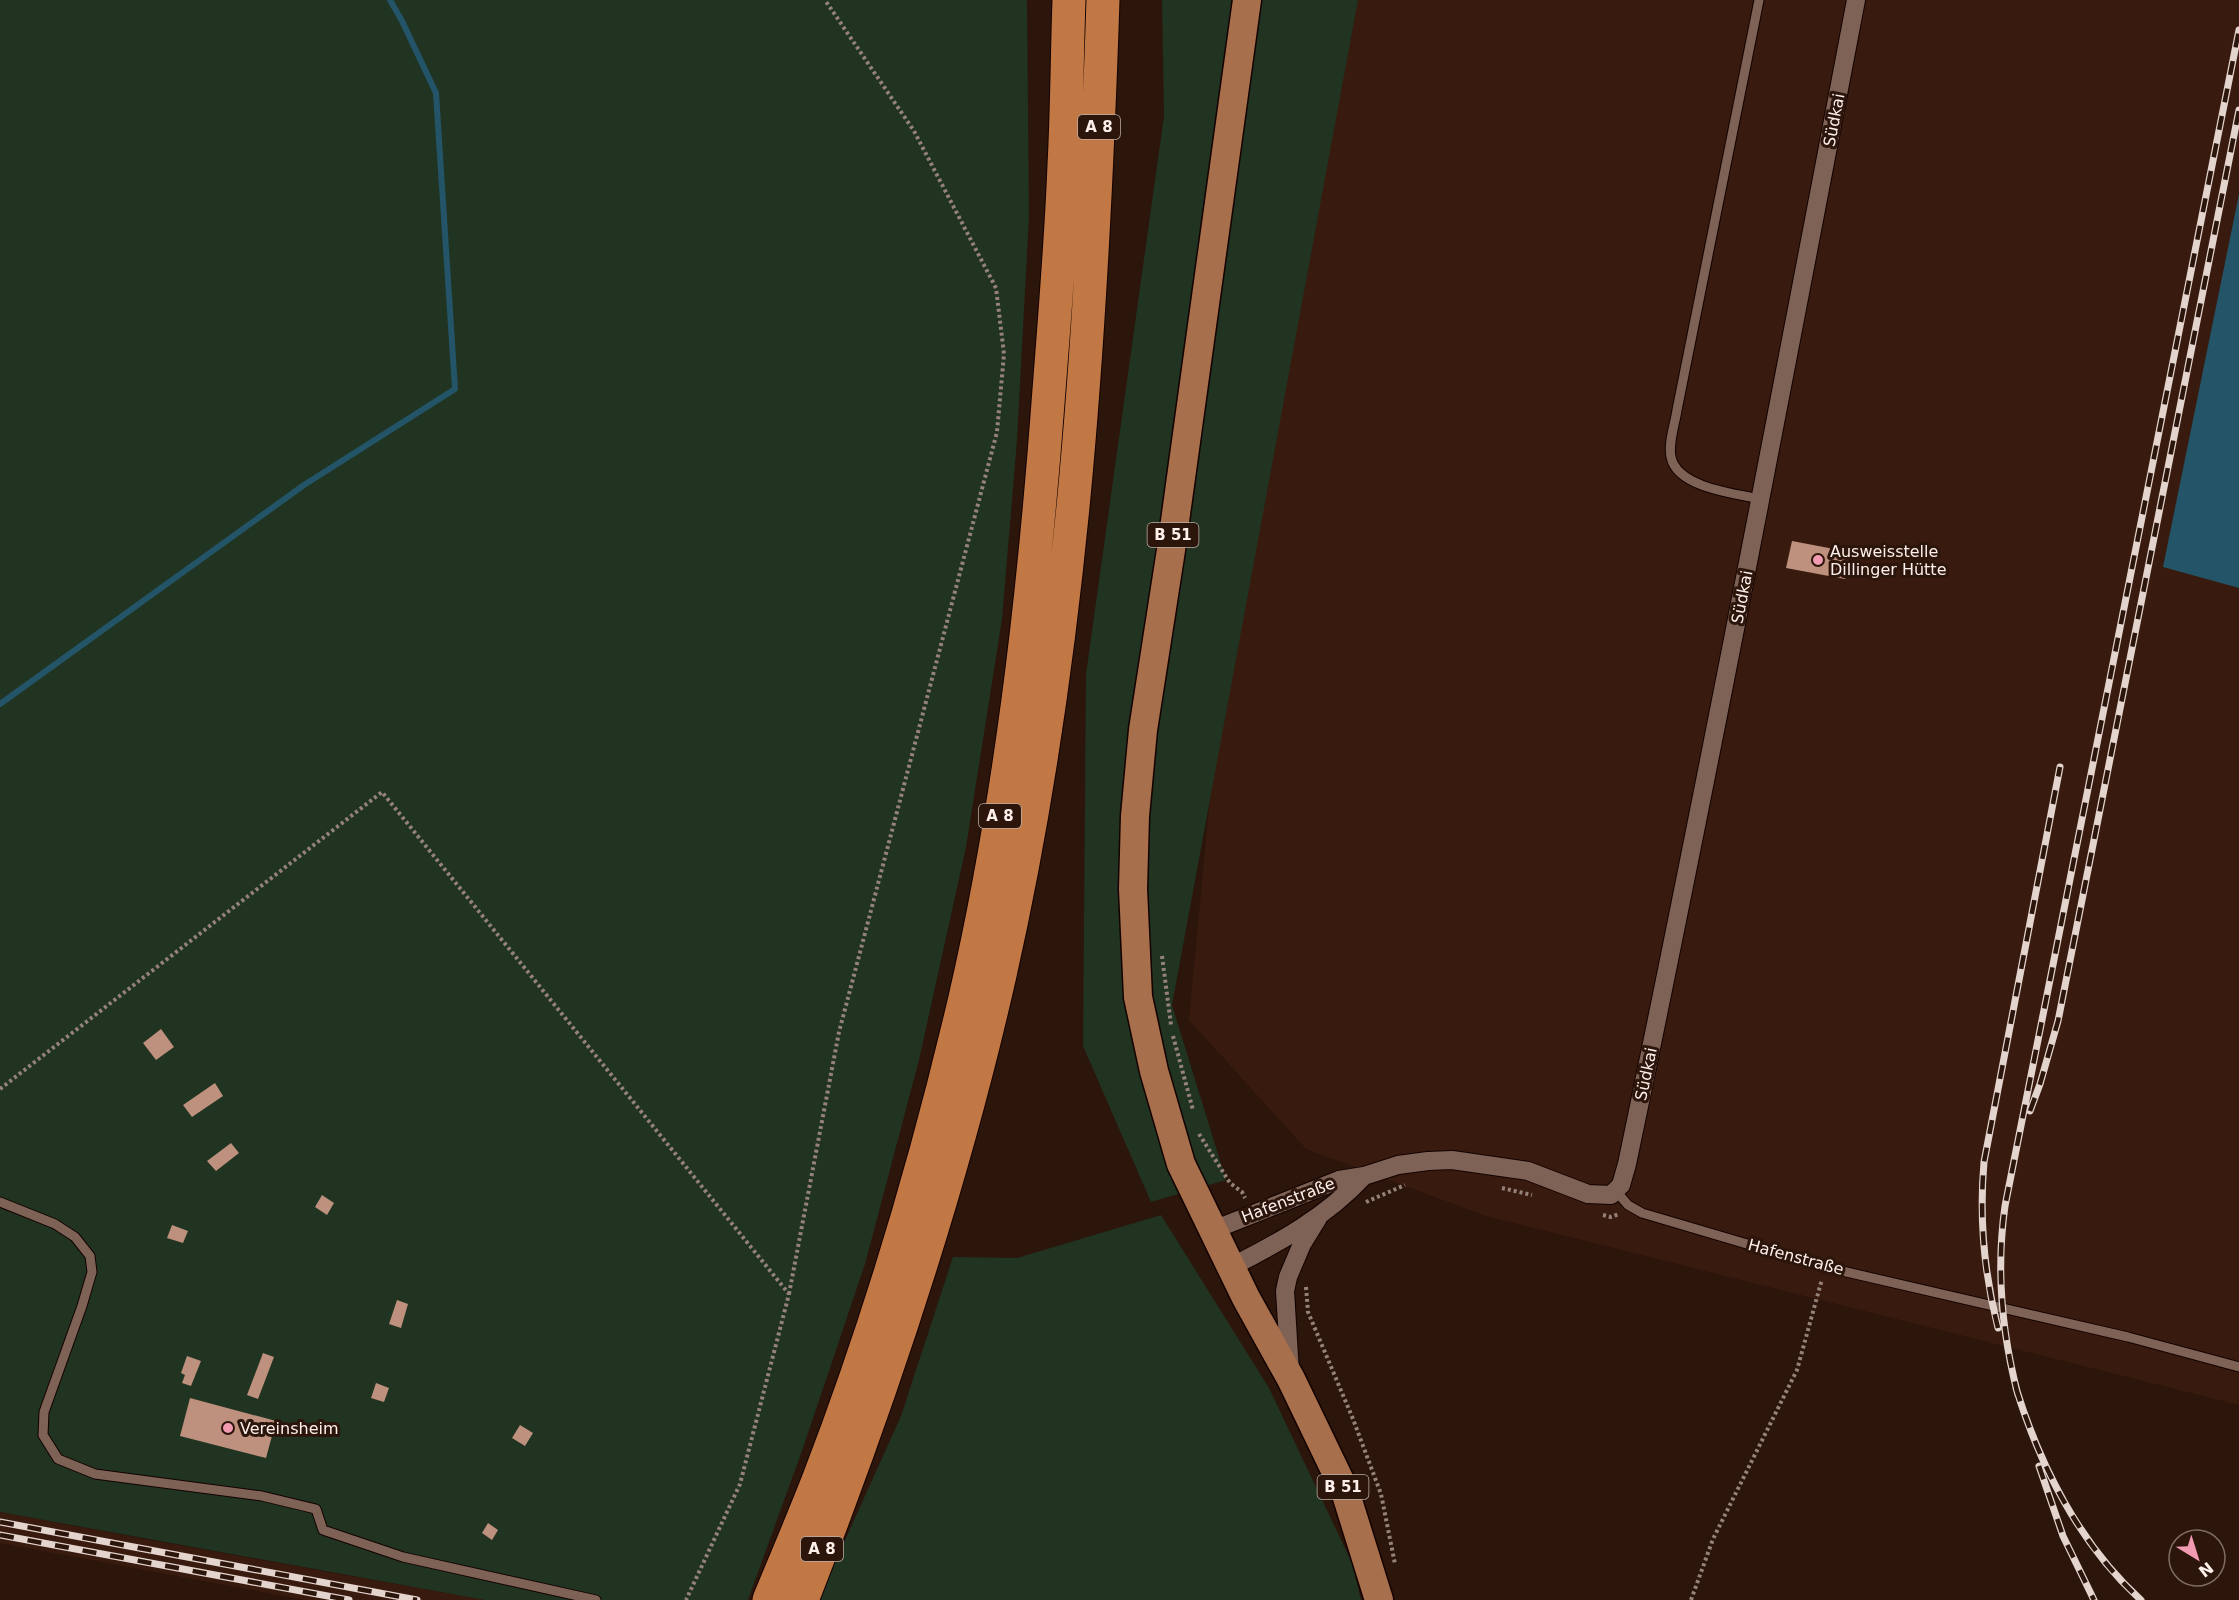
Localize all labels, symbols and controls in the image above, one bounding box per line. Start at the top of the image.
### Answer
street label: Südkai [1820,92,1848,148]
road number: A 8 [1078,115,1120,139]
road number: B 51 [1148,523,1198,547]
place label: Ausweisstelle Dillinger Hütte [1830,542,1946,579]
marker: Ausweisstelle Dillinger Hütte [1811,553,1825,567]
street label: Südkai [1728,569,1756,625]
road number: A 8 [979,804,1021,828]
street label: Südkai [1631,1046,1661,1102]
street label: Hafenstraße [1239,1174,1337,1226]
street label: Hafenstraße [1746,1235,1846,1279]
place label: Vereinsheim [240,1419,339,1438]
marker: Vereinsheim [221,1421,235,1435]
road number: B 51 [1318,1475,1368,1499]
north arrow [2167,1528,2227,1588]
road number: A 8 [801,1537,843,1561]
text: N [2195,1558,2217,1581]

